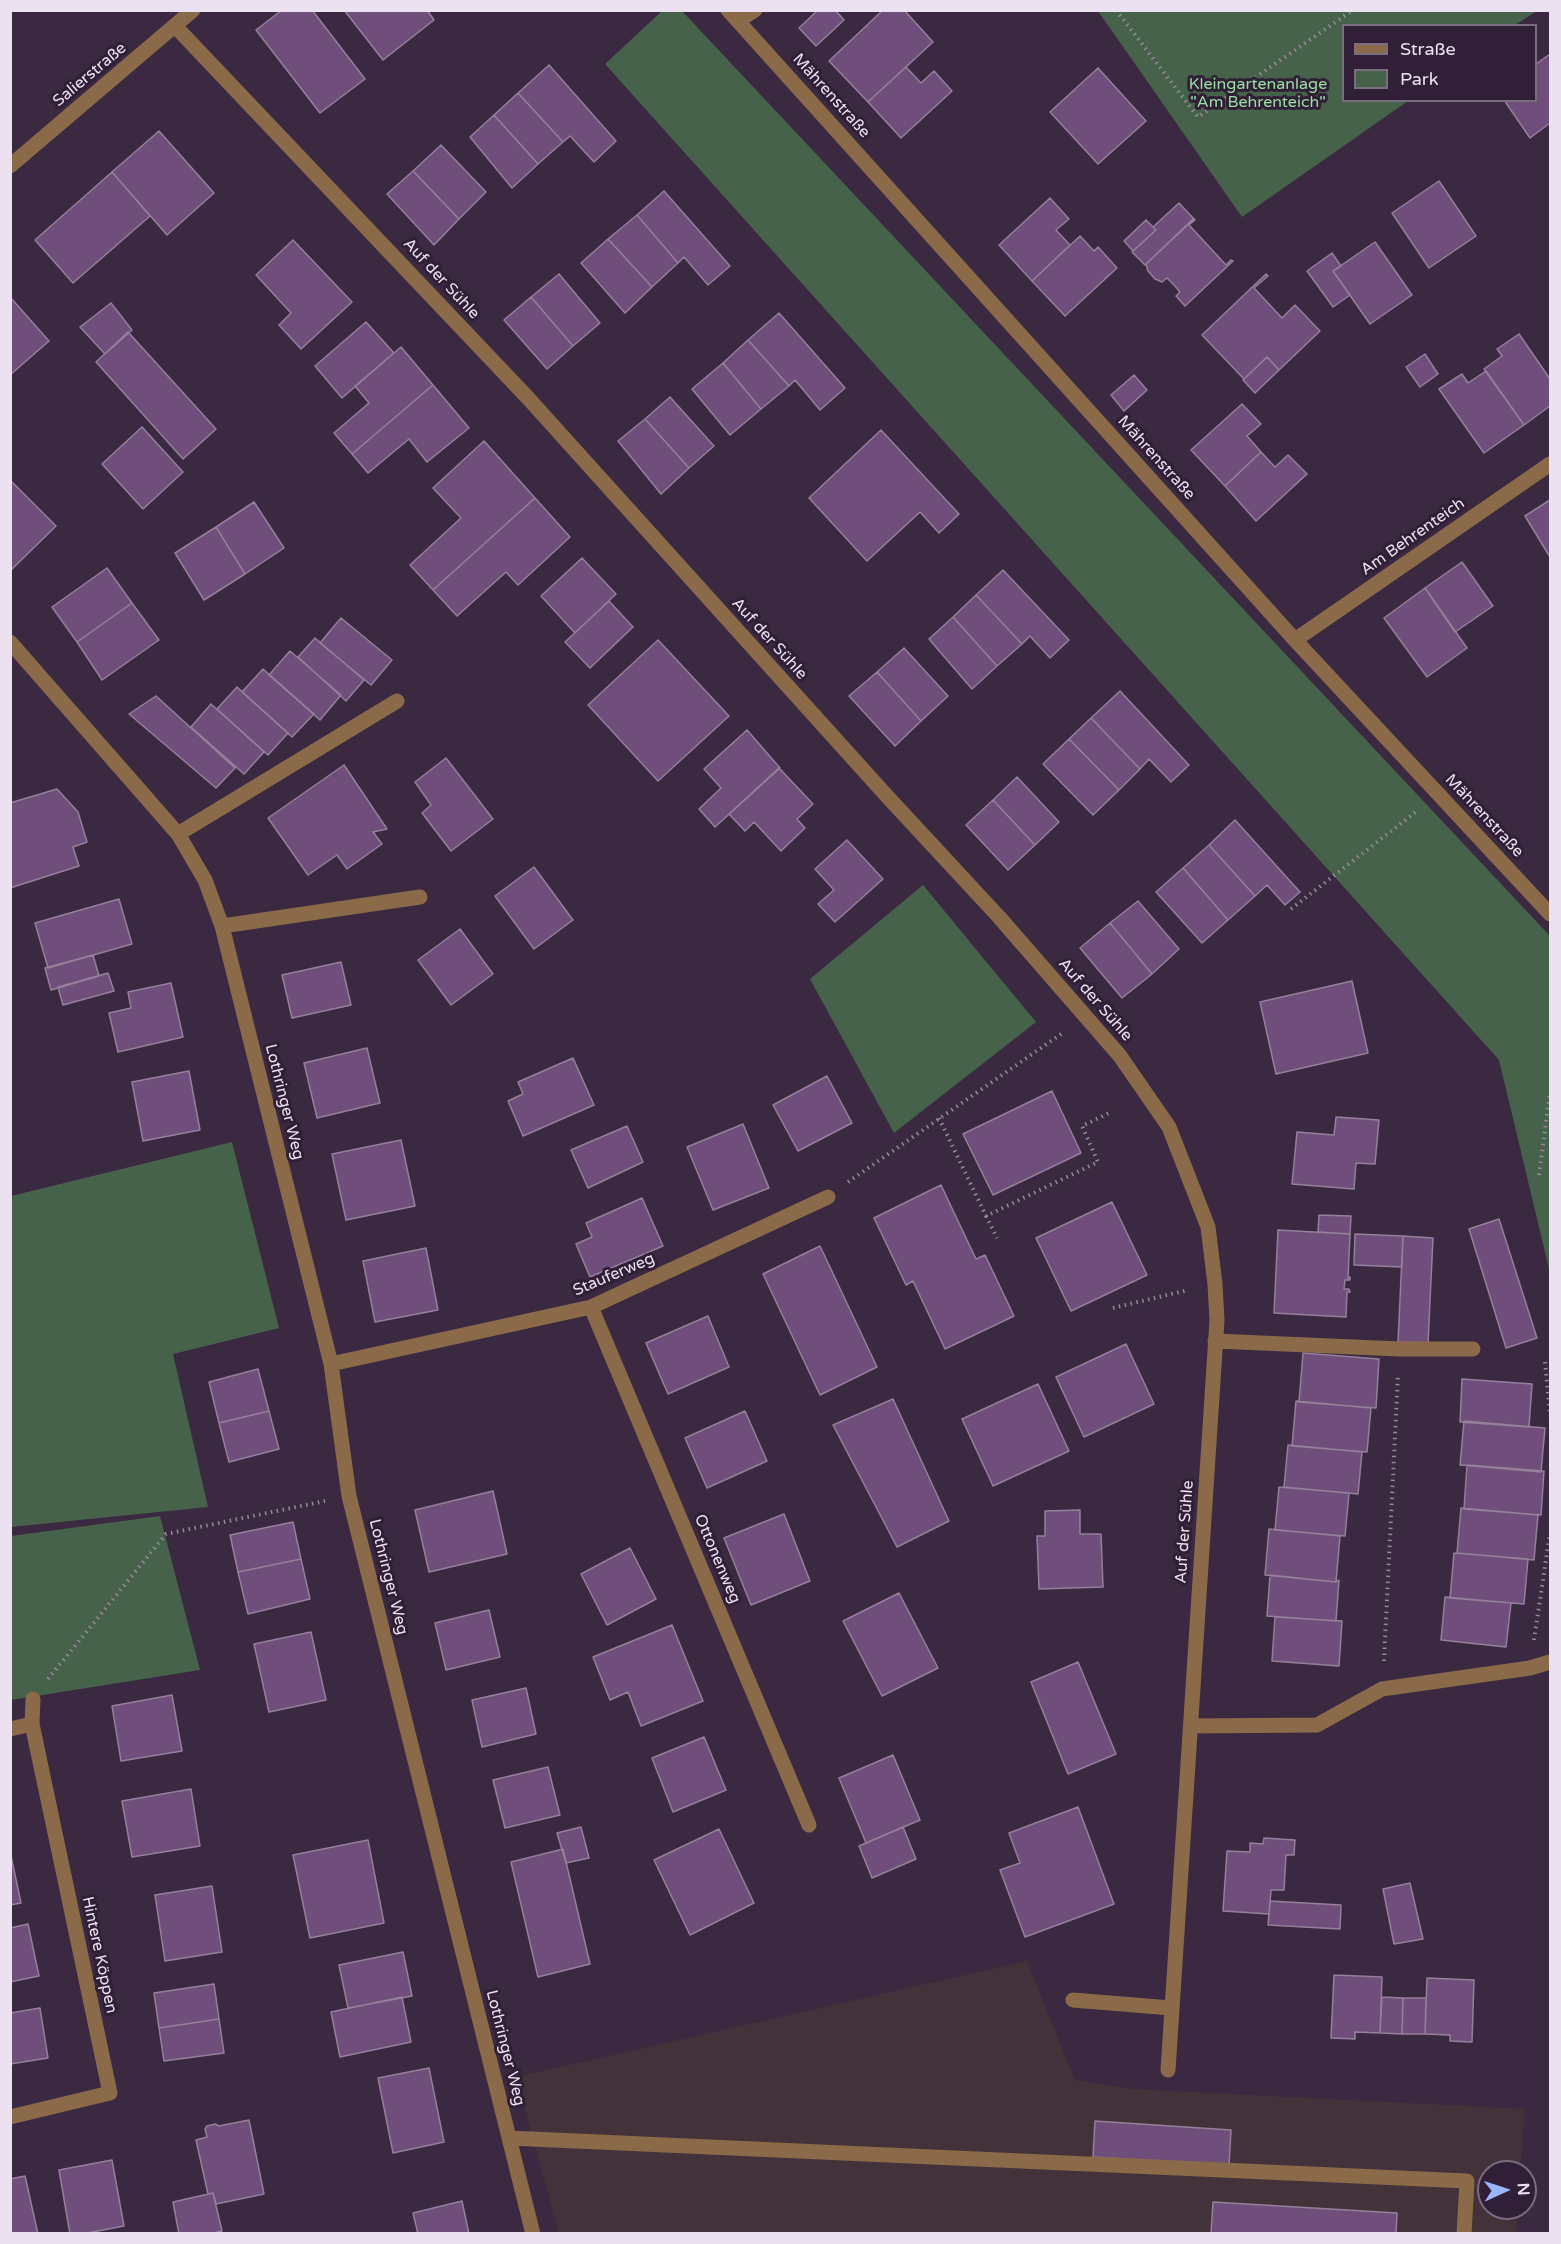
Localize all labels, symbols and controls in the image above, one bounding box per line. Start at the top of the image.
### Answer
legend [1342,24,1537,102]
text: Straße [1400,38,1456,60]
street label: Salierstraße [49,39,131,111]
street label: Mährenstraße [788,50,874,142]
text: Park [1400,68,1438,90]
park label: Kleingartenanlage "Am Behrenteich" [1189,75,1327,113]
street label: Auf der Sühle [399,235,483,323]
street label: Mährenstraße [1113,412,1199,504]
street label: Am Behrenteich [1357,494,1469,580]
street label: Auf der Sühle [727,594,811,684]
street label: Mährenstraße [1441,771,1527,861]
street label: Auf der Sühle [1054,955,1136,1045]
street label: Lothringer Weg [260,1042,308,1162]
street label: Stauferweg [570,1249,658,1301]
street label: Auf der Sühle [1172,1480,1198,1584]
street label: Ottonenweg [690,1512,744,1606]
street label: Lothringer Weg [364,1517,412,1637]
street label: Hintere Köppen [77,1895,121,2015]
street label: Lothringer Weg [481,1988,529,2108]
north arrow [1477,2160,1537,2220]
text: N [1513,2182,1533,2196]

